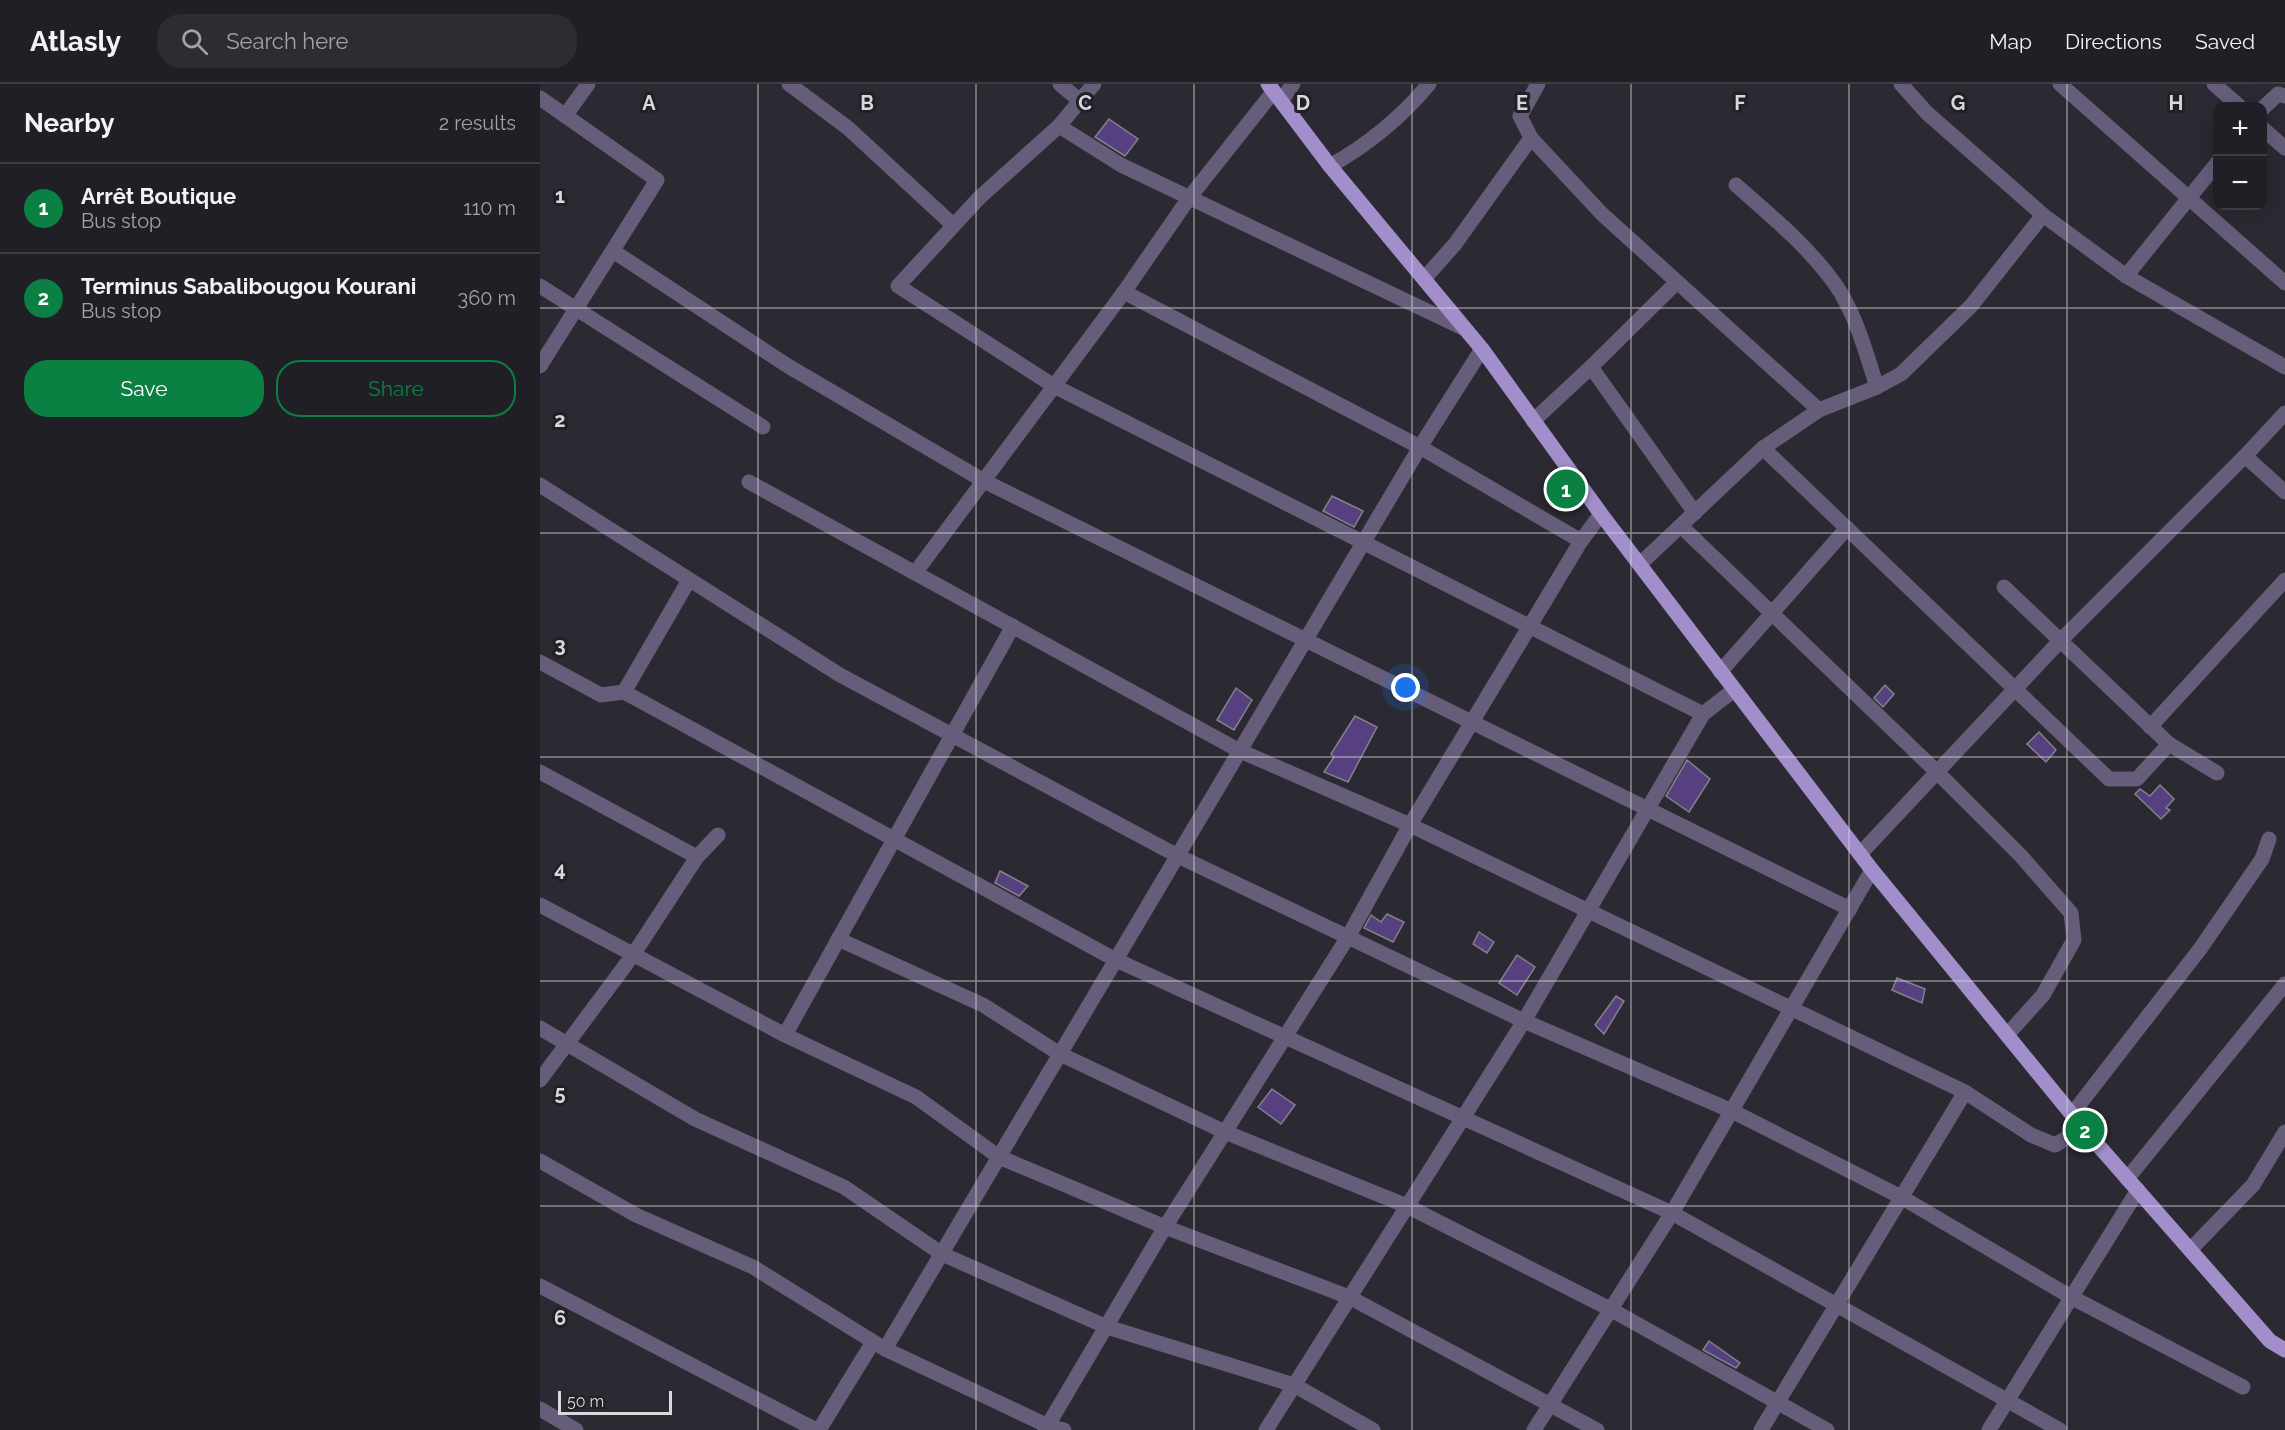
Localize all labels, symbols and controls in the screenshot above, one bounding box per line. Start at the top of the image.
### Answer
search box [157,14,577,68]
text: Atlasly [30,25,121,58]
icon: search [178,25,211,58]
text: Search here [226,28,348,54]
text: Map [1989,29,2032,54]
text: Directions [2065,29,2162,54]
text: Saved [2195,29,2255,54]
text: A [642,91,656,115]
text: B [860,91,874,115]
text: C [1078,91,1092,115]
text: D [1296,91,1310,115]
text: E [1516,91,1528,115]
text: F [1734,91,1746,115]
text: G [1951,91,1965,115]
text: H [2169,91,2183,115]
map controls [2213,102,2267,210]
button: + [2213,102,2267,156]
text: Nearby [24,108,114,138]
text: 2 results [439,111,516,135]
button: − [2213,156,2267,210]
text: Arrêt Boutique [81,183,236,209]
text: 1 [555,184,565,208]
text: 1 [39,196,48,220]
text: 110 m [463,196,516,220]
text: Bus stop [81,209,161,233]
text: Terminus Sabalibougou Kourani [81,273,416,299]
text: 2 [38,286,49,310]
text: 360 m [458,286,516,310]
text: Bus stop [81,299,161,323]
button: Save [24,360,264,417]
button: Share [276,360,516,417]
text: 2 [554,408,566,432]
pin: 1 [1546,466,1586,512]
text: 3 [554,633,566,657]
your location [1391,673,1420,702]
text: 4 [554,857,566,881]
text: 5 [554,1081,566,1105]
pin: 2 [2066,1108,2104,1152]
text: 6 [554,1306,566,1330]
scale bar [558,1388,672,1416]
text: 50 m [567,1392,604,1411]

